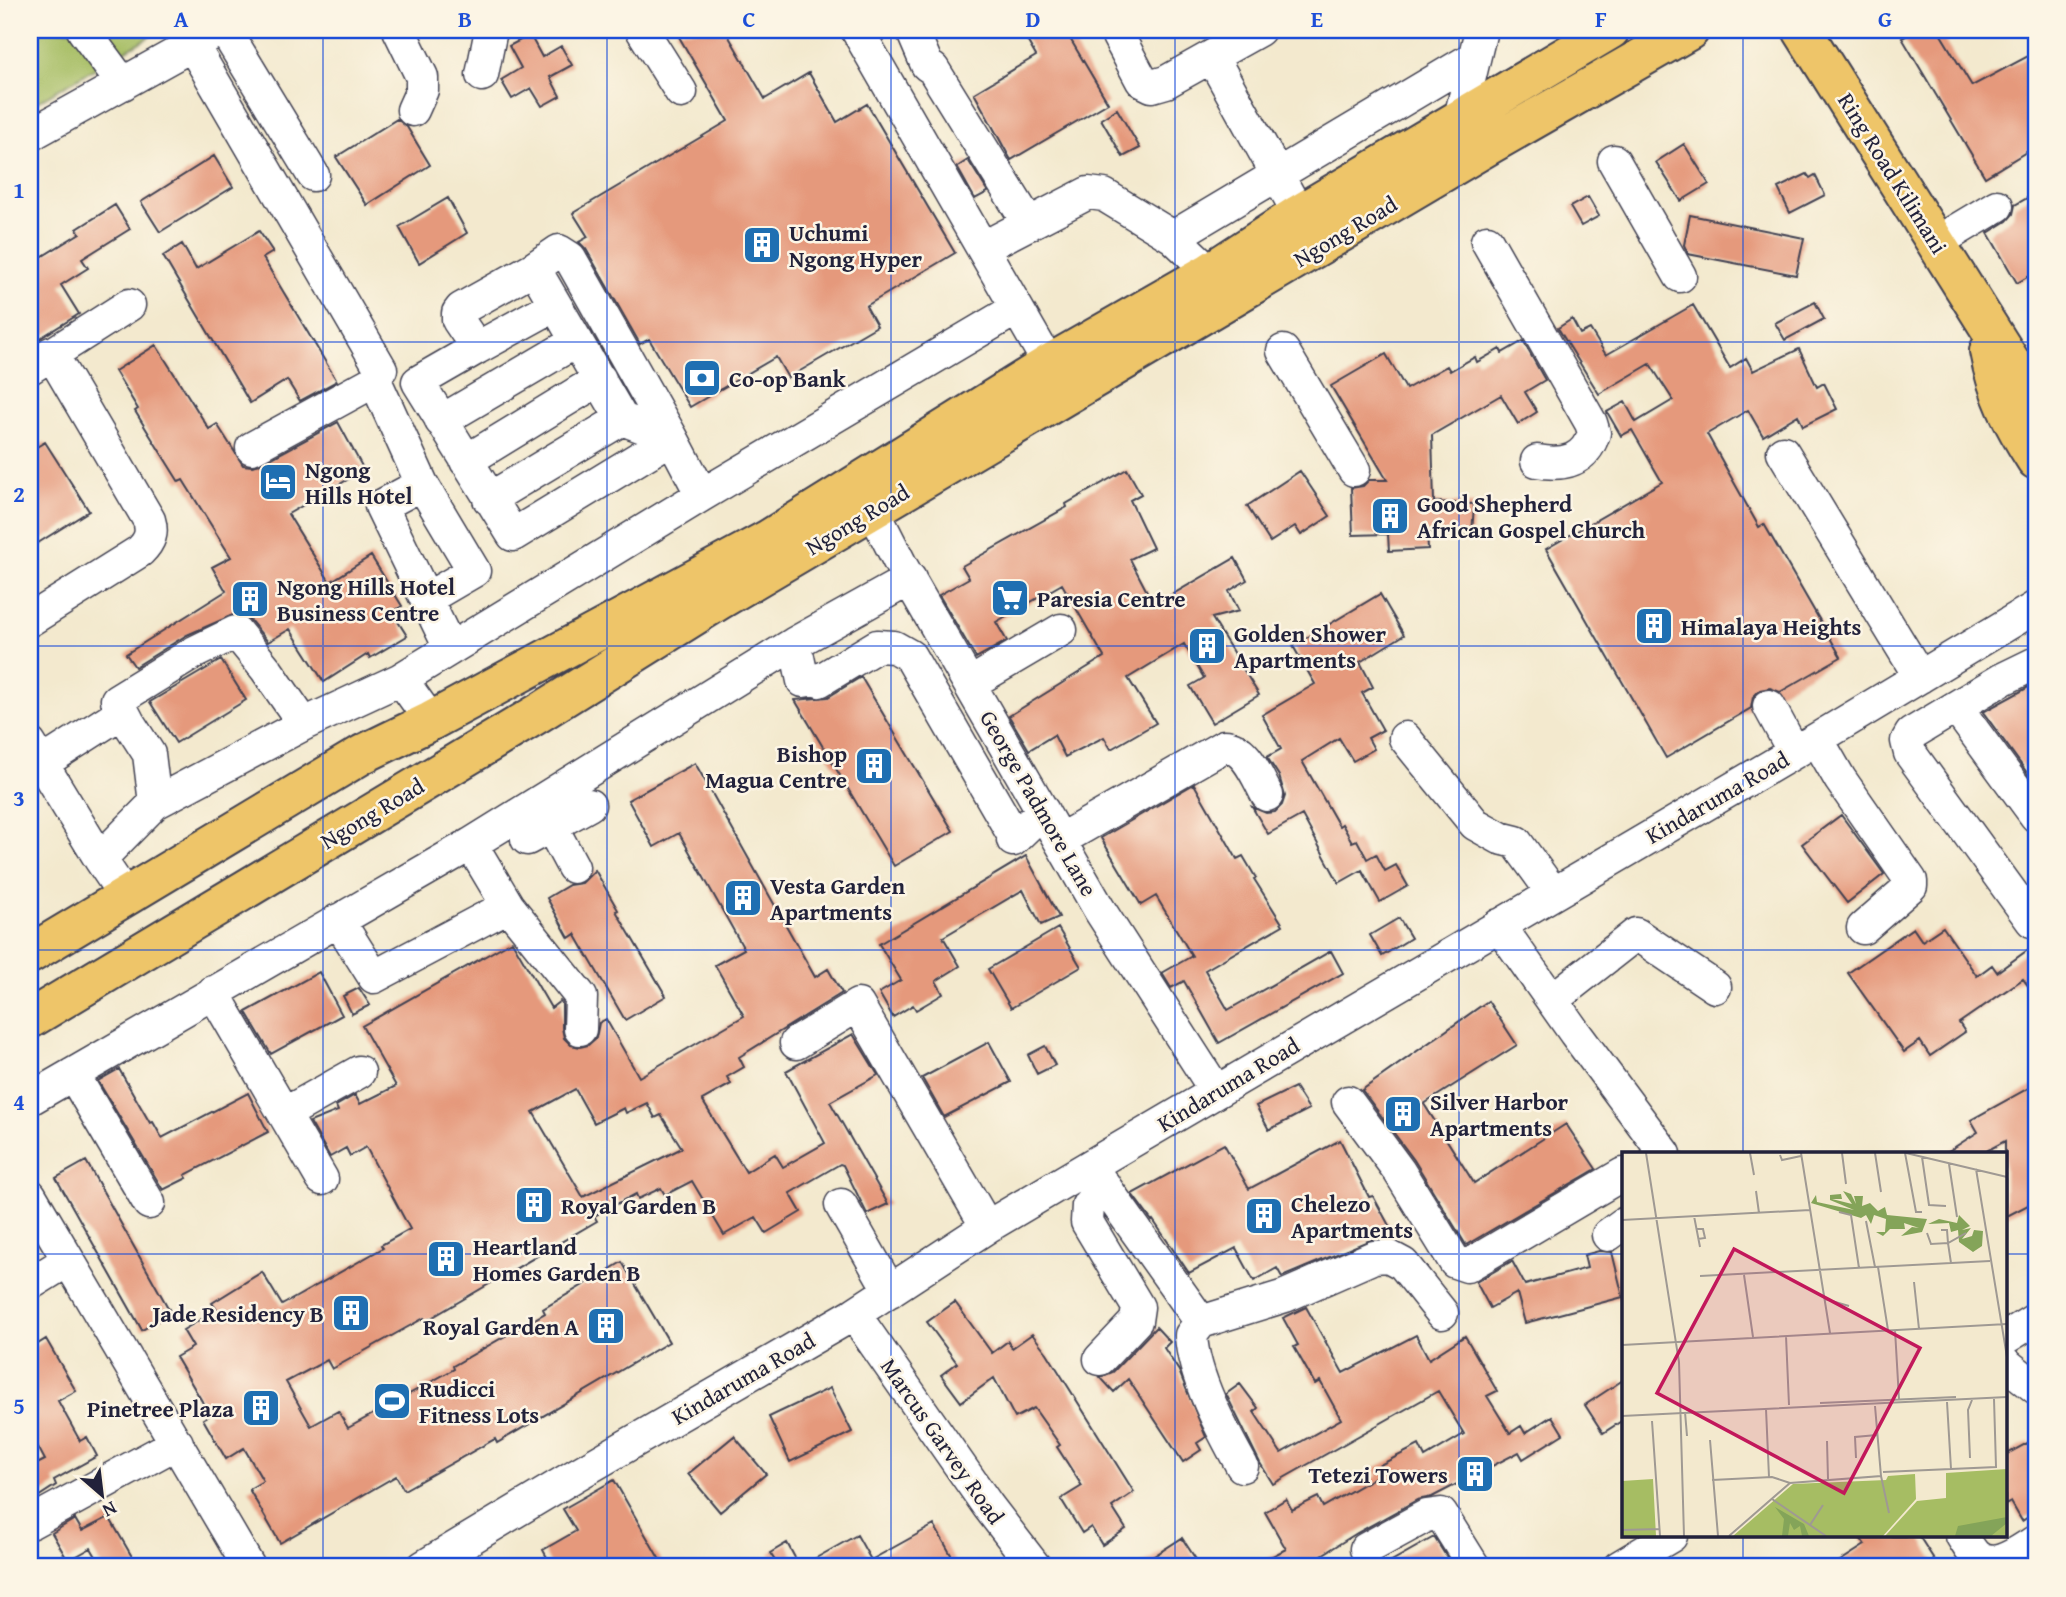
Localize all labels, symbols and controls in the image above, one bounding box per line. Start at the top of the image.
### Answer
text: A [174,2,189,35]
text: B [458,2,472,35]
text: C [742,2,756,35]
text: D [1026,2,1041,35]
text: E [1311,2,1323,35]
text: F [1595,2,1607,35]
text: G [1878,2,1892,35]
street label: Ring Road Kilimani [1830,86,1956,260]
text: 1 [13,173,25,206]
street label: Ngong Road [1287,187,1404,275]
place label: Uchumi Ngong Hyper [789,216,923,275]
building icon: Uchumi Ngong Hyper [741,224,783,266]
bank icon: Co-op Bank [681,357,723,399]
place label: Co-op Bank [729,362,847,395]
place label: Ngong Hills Hotel [305,453,413,512]
hotel icon: Ngong Hills Hotel [257,461,299,503]
street label: Ngong Road [799,475,916,563]
text: 2 [13,477,25,510]
place label: Good Shepherd African Gospel Church [1417,487,1645,546]
building icon: Good Shepherd African Gospel Church [1369,495,1411,537]
place label: Ngong Hills Hotel Business Centre [277,570,455,629]
supermarket icon: Paresia Centre [989,577,1031,619]
building icon: Ngong Hills Hotel Business Centre [229,578,271,620]
place label: Paresia Centre [1037,582,1186,615]
building icon: Himalaya Heights [1633,605,1675,647]
place label: Himalaya Heights [1681,610,1862,643]
place label: Golden Shower Apartments [1234,617,1386,676]
building icon: Golden Shower Apartments [1186,625,1228,667]
street label: George Padmore Lane [972,704,1106,902]
place label: Bishop Magua Centre [705,737,847,796]
street label: Kindaruma Road [1639,742,1796,852]
building icon: Bishop Magua Centre [853,745,895,787]
street label: Ngong Road [314,769,431,857]
text: 3 [13,781,25,814]
place label: Vesta Garden Apartments [770,869,905,928]
building icon: Vesta Garden Apartments [722,877,764,919]
street label: Kindaruma Road [1151,1028,1306,1140]
text: 4 [13,1085,25,1118]
place label: Silver Harbor Apartments [1430,1085,1569,1144]
building icon: Silver Harbor Apartments [1382,1093,1424,1135]
inset map [1622,1152,2007,1538]
building icon: Royal Garden B [513,1184,555,1226]
place label: Chelezo Apartments [1291,1187,1413,1246]
place label: Royal Garden B [561,1189,716,1222]
building icon: Chelezo Apartments [1243,1195,1285,1237]
place label: Heartland Homes Garden B [473,1230,641,1289]
building icon: Heartland Homes Garden B [425,1238,467,1280]
building icon: Jade Residency B [330,1292,372,1334]
place label: Jade Residency B [148,1297,324,1330]
building icon: Royal Garden A [585,1305,627,1347]
place label: Royal Garden A [423,1310,579,1343]
street label: Kindaruma Road [665,1323,822,1433]
street label: Marcus Garvey Road [873,1351,1013,1531]
place label: Rudicci Fitness Lots [419,1372,539,1431]
sports icon: Rudicci Fitness Lots [371,1380,413,1422]
building icon: Pinetree Plaza [240,1387,282,1429]
text: 5 [13,1389,25,1422]
place label: Pinetree Plaza [87,1392,234,1425]
building icon: Tetezi Towers [1454,1453,1496,1495]
place label: Tetezi Towers [1308,1458,1448,1491]
north arrow [66,1460,136,1530]
text: N [98,1495,122,1525]

